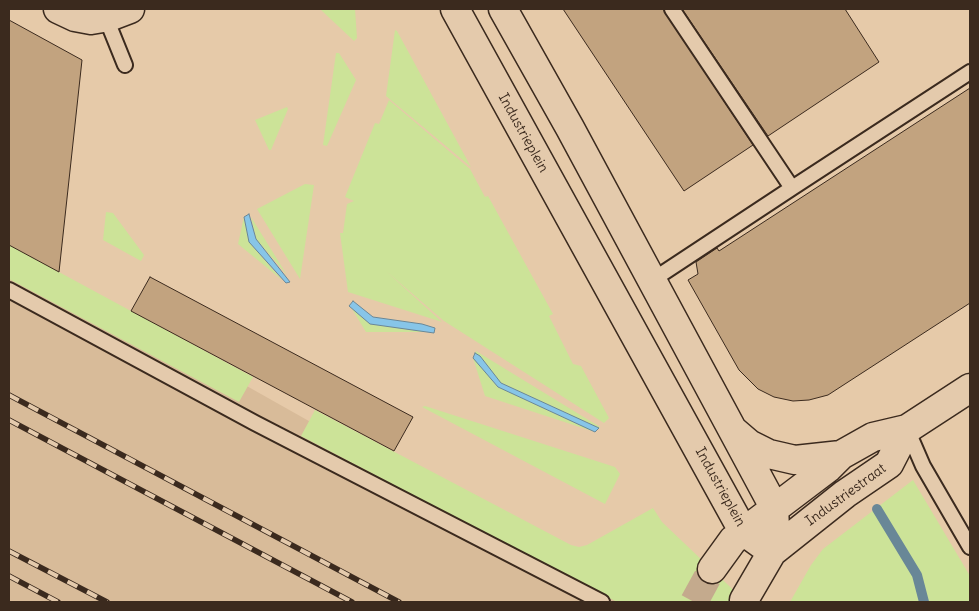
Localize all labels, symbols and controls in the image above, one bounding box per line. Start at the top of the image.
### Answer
street label: Industrieplein [494,90,552,176]
street label: Industrieplein [691,444,749,530]
street label: Industriestraat [803,460,889,530]

